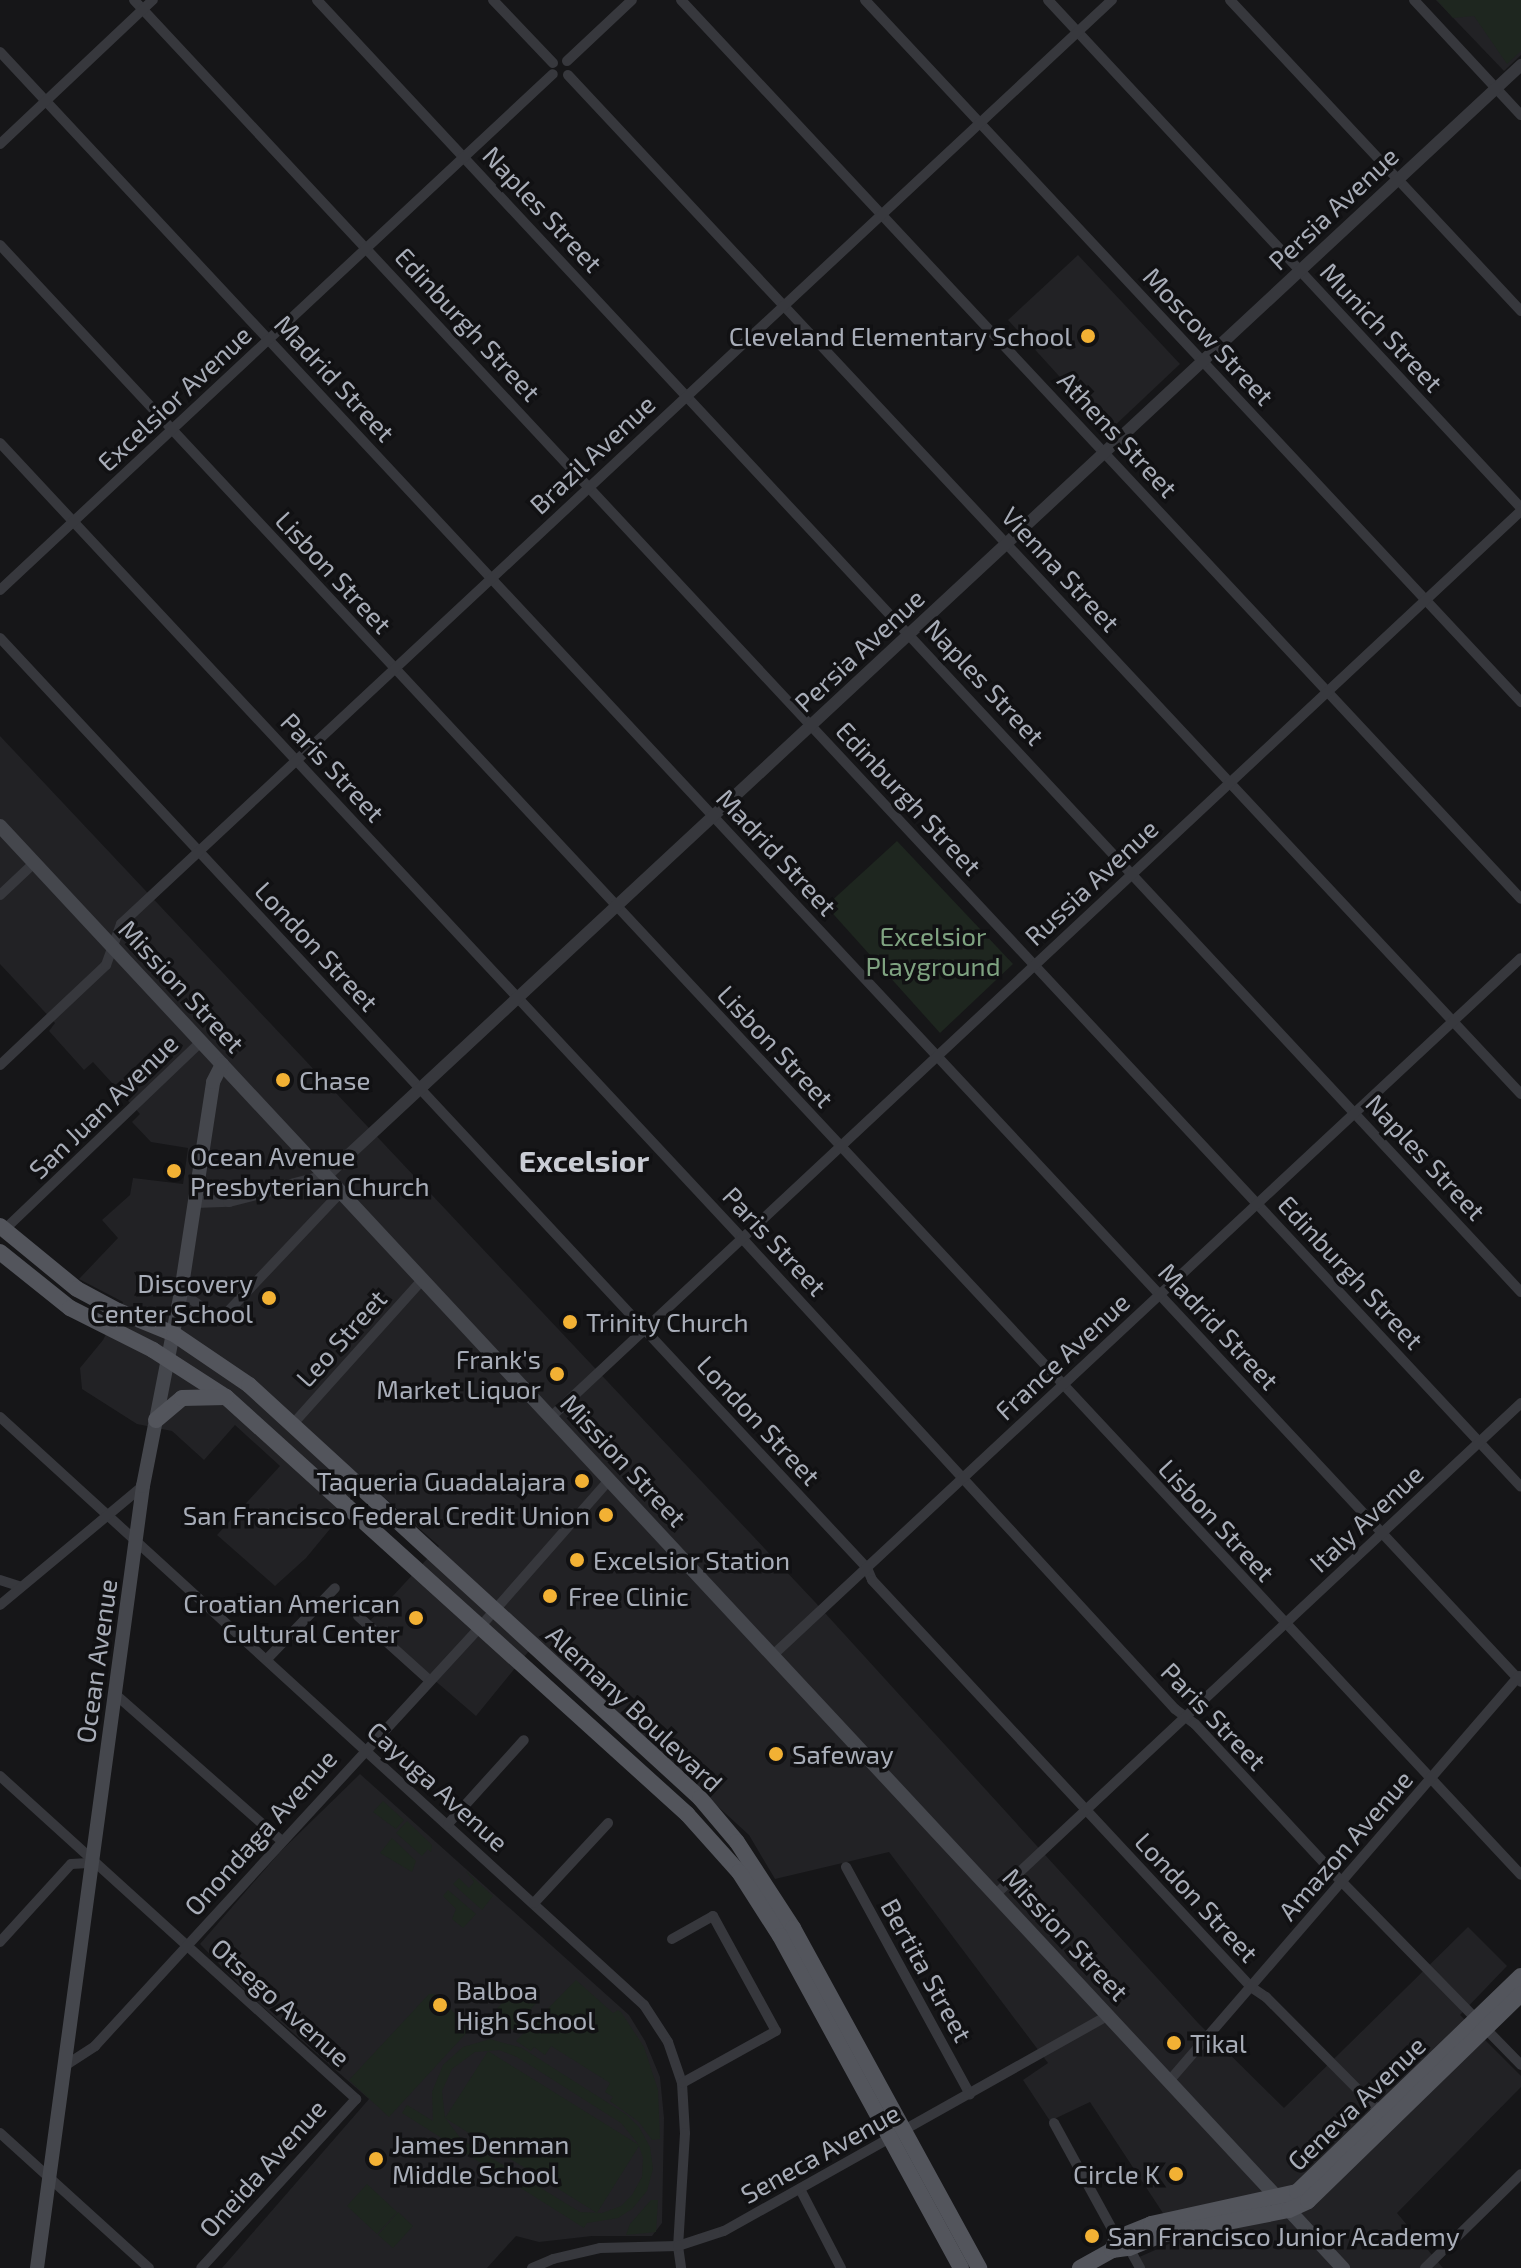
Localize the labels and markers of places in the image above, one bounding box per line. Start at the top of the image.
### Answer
place label: Cleveland Elementary School [728,320,1072,352]
marker: Cleveland Elementary School [1079,327,1097,345]
place label: Chase [299,1064,370,1096]
marker: Chase [274,1071,292,1089]
place label: Ocean Avenue Presbyterian Church [190,1140,430,1202]
marker: Ocean Avenue Presbyterian Church [165,1162,183,1180]
place label: Discovery Center School [89,1267,253,1328]
marker: Discovery Center School [260,1289,278,1307]
place label: Trinity Church [586,1306,749,1338]
marker: Trinity Church [561,1313,579,1331]
place label: Frank's Market Liquor [376,1343,541,1404]
marker: Frank's Market Liquor [548,1365,566,1383]
place label: Taqueria Guadalajara [316,1465,566,1497]
marker: Taqueria Guadalajara [573,1472,591,1490]
place label: San Francisco Federal Credit Union [182,1499,590,1531]
marker: San Francisco Federal Credit Union [597,1506,615,1524]
place label: Excelsior Station [593,1544,791,1576]
marker: Excelsior Station [568,1551,586,1569]
place label: Free Clinic [568,1580,689,1612]
marker: Free Clinic [539,1585,561,1607]
place label: Croatian American Cultural Center [183,1587,400,1648]
marker: Croatian American Cultural Center [407,1609,425,1627]
place label: Safeway [792,1738,894,1770]
marker: Safeway [767,1745,785,1763]
place label: Balboa High School [456,1974,595,2036]
marker: Balboa High School [431,1996,449,2014]
place label: Tikal [1190,2027,1247,2059]
marker: Tikal [1165,2034,1183,2052]
place label: James Denman Middle School [392,2128,569,2190]
marker: James Denman Middle School [367,2150,385,2168]
place label: Circle K [1073,2158,1160,2190]
marker: Circle K [1167,2165,1185,2183]
place label: San Francisco Junior Academy [1108,2220,1461,2252]
marker: San Francisco Junior Academy [1083,2227,1101,2245]

